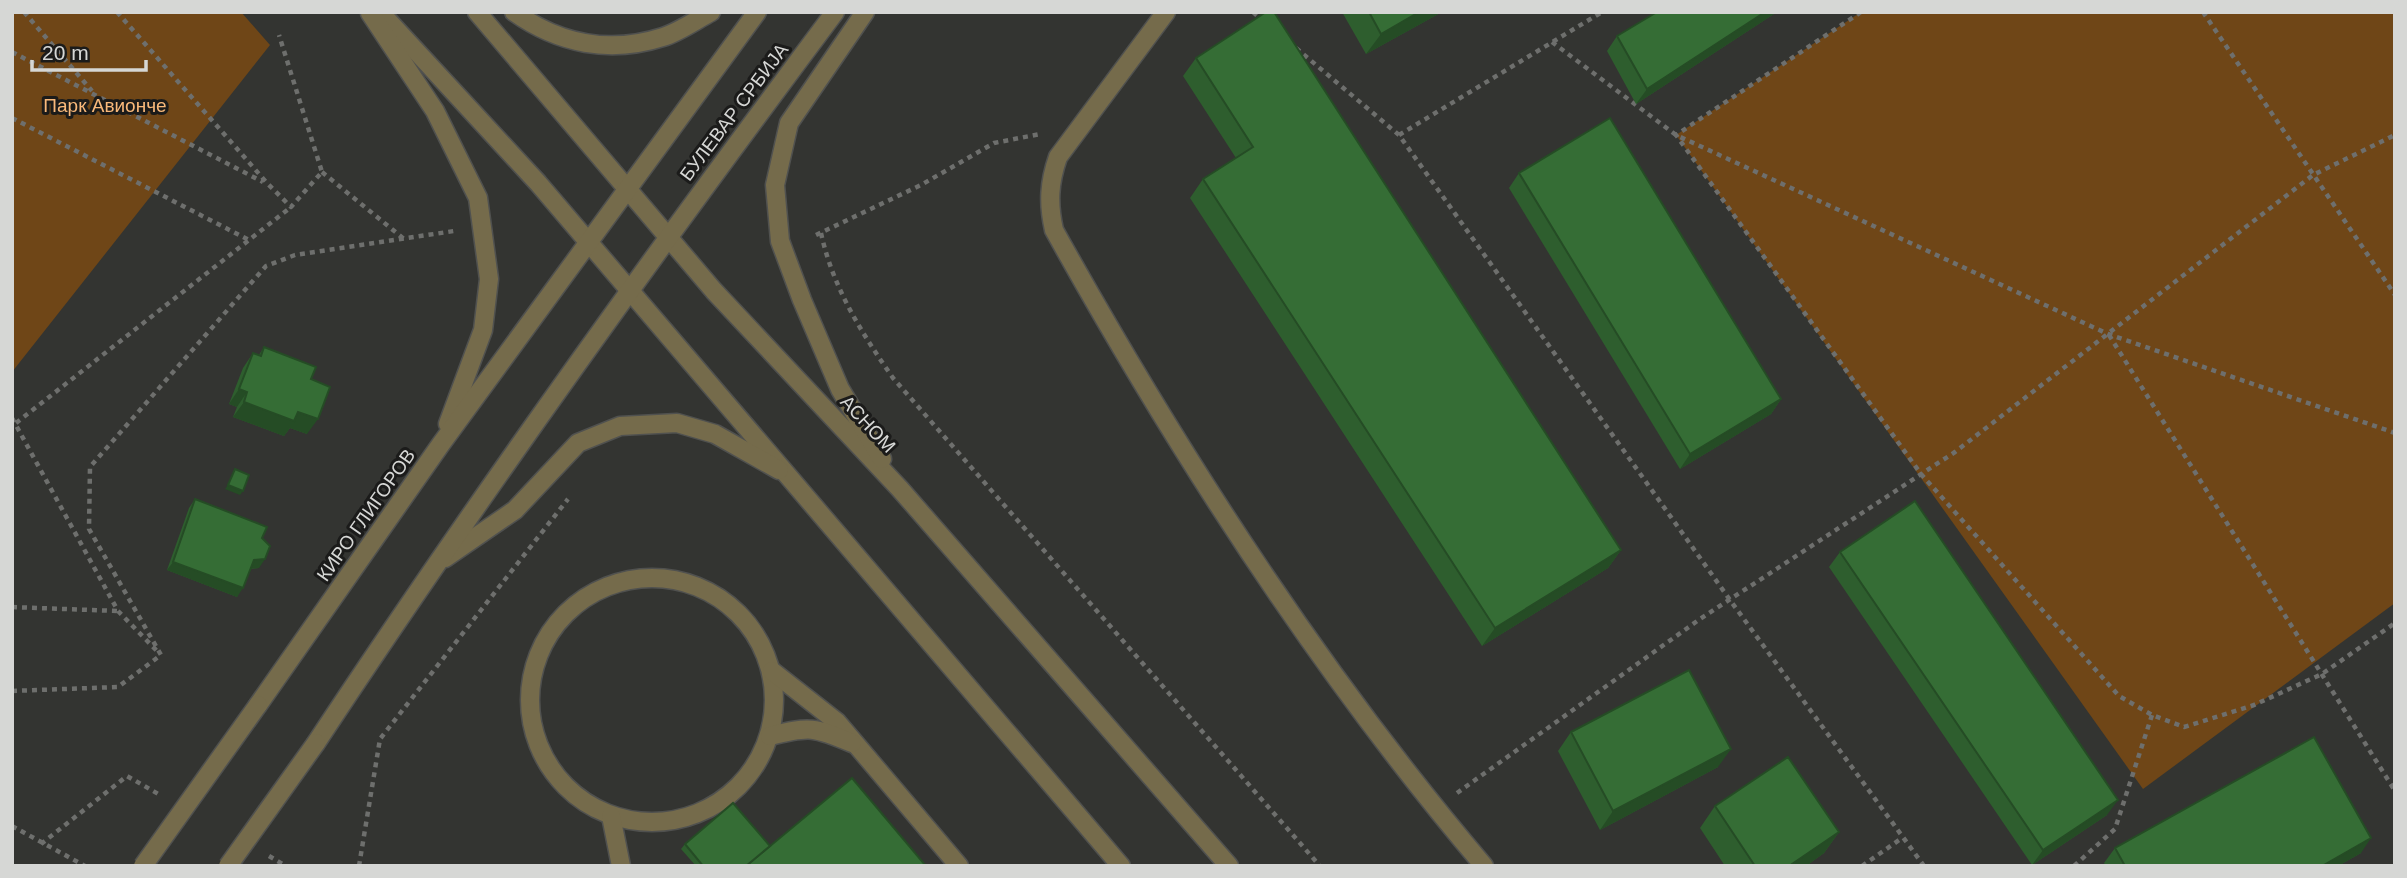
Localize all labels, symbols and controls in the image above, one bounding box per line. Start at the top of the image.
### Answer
scale bar [32,28,145,72]
street label: БУЛЕВАР СРБИЈА [676,39,793,185]
text: 20 m [42,41,89,64]
park label: Парк Авионче [43,95,167,116]
street label: АСНОМ [836,391,900,457]
street label: КИРО ГЛИГОРОВ [313,445,419,585]

